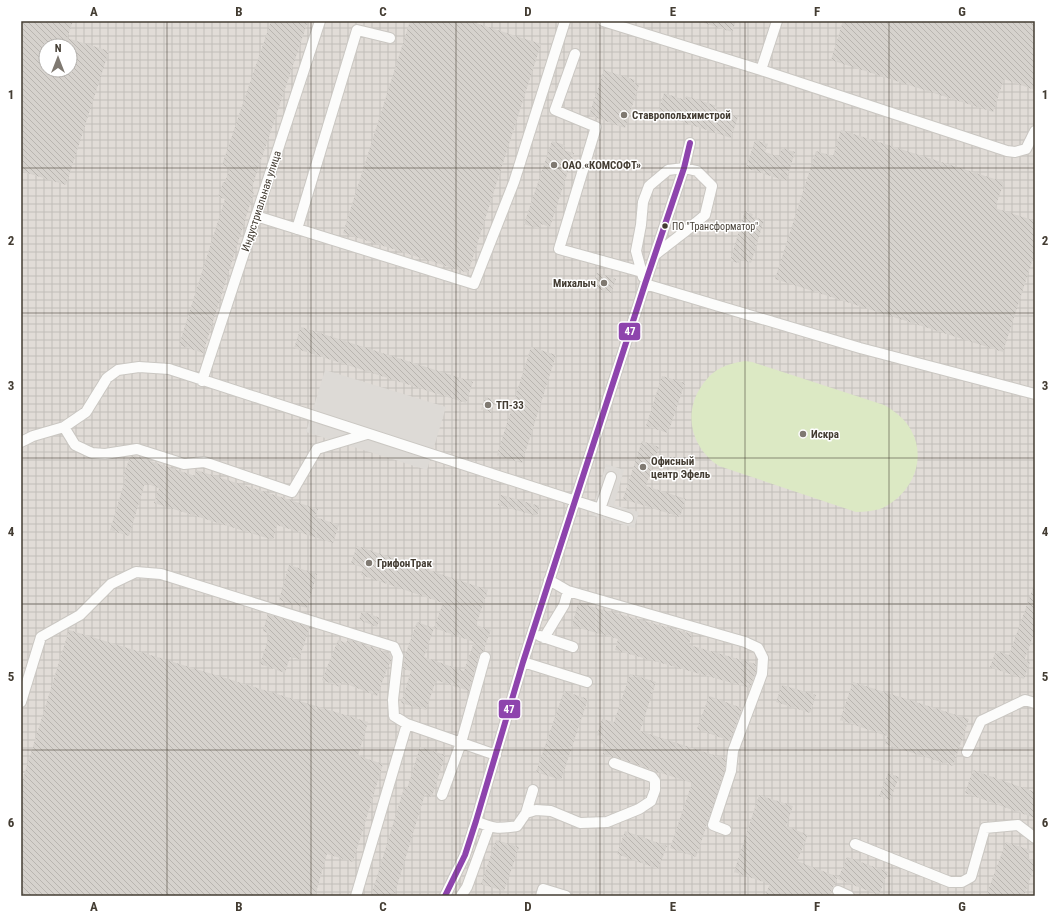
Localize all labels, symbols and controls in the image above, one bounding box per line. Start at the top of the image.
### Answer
text: A [90,4,98,19]
text: B [235,4,243,19]
text: C [379,4,387,19]
text: D [524,4,532,19]
text: E [670,4,677,19]
text: F [814,4,820,19]
text: G [958,4,966,19]
north arrow [38,38,78,78]
text: N [55,42,62,55]
text: 1 [8,87,14,102]
text: 1 [1042,87,1048,102]
place label: Ставропольхимстрой [632,109,731,122]
marker: Ставропольхимстрой [619,110,629,120]
street label: Индустриальная улица [239,149,284,253]
place label: ОАО «КОМСОФТ» [562,159,641,172]
marker: ОАО «КОМСОФТ» [549,160,559,170]
marker: ПО "Трансформатор" [660,221,670,231]
place label: ПО "Трансформатор" [672,221,758,232]
text: 2 [8,233,15,248]
text: 2 [1042,233,1049,248]
place label: Михалыч [553,277,596,290]
marker: Михалыч [599,278,609,288]
line badge: 47 [618,322,641,341]
text: 47 [624,325,636,338]
text: 3 [8,378,14,393]
text: 3 [1042,378,1048,393]
place label: ТП-33 [496,399,524,412]
marker: ТП-33 [483,400,493,410]
place label: Искра [811,428,839,441]
marker: Искра [798,429,808,439]
place label: Офисный центр Эфель [651,455,711,481]
marker: Офисный центр Эфель [638,462,648,472]
text: 4 [8,524,15,539]
text: 4 [1042,524,1049,539]
place label: ГрифонТрак [377,557,432,570]
marker: ГрифонТрак [364,558,374,568]
text: 5 [8,669,15,684]
text: 5 [1042,669,1049,684]
line badge: 47 [498,699,521,719]
text: 47 [503,703,515,716]
text: 6 [8,815,15,830]
text: 6 [1042,815,1049,830]
text: A [90,899,98,914]
text: B [235,899,243,914]
text: C [379,899,387,914]
text: D [524,899,532,914]
text: E [670,899,677,914]
text: F [814,899,820,914]
text: G [958,899,966,914]

